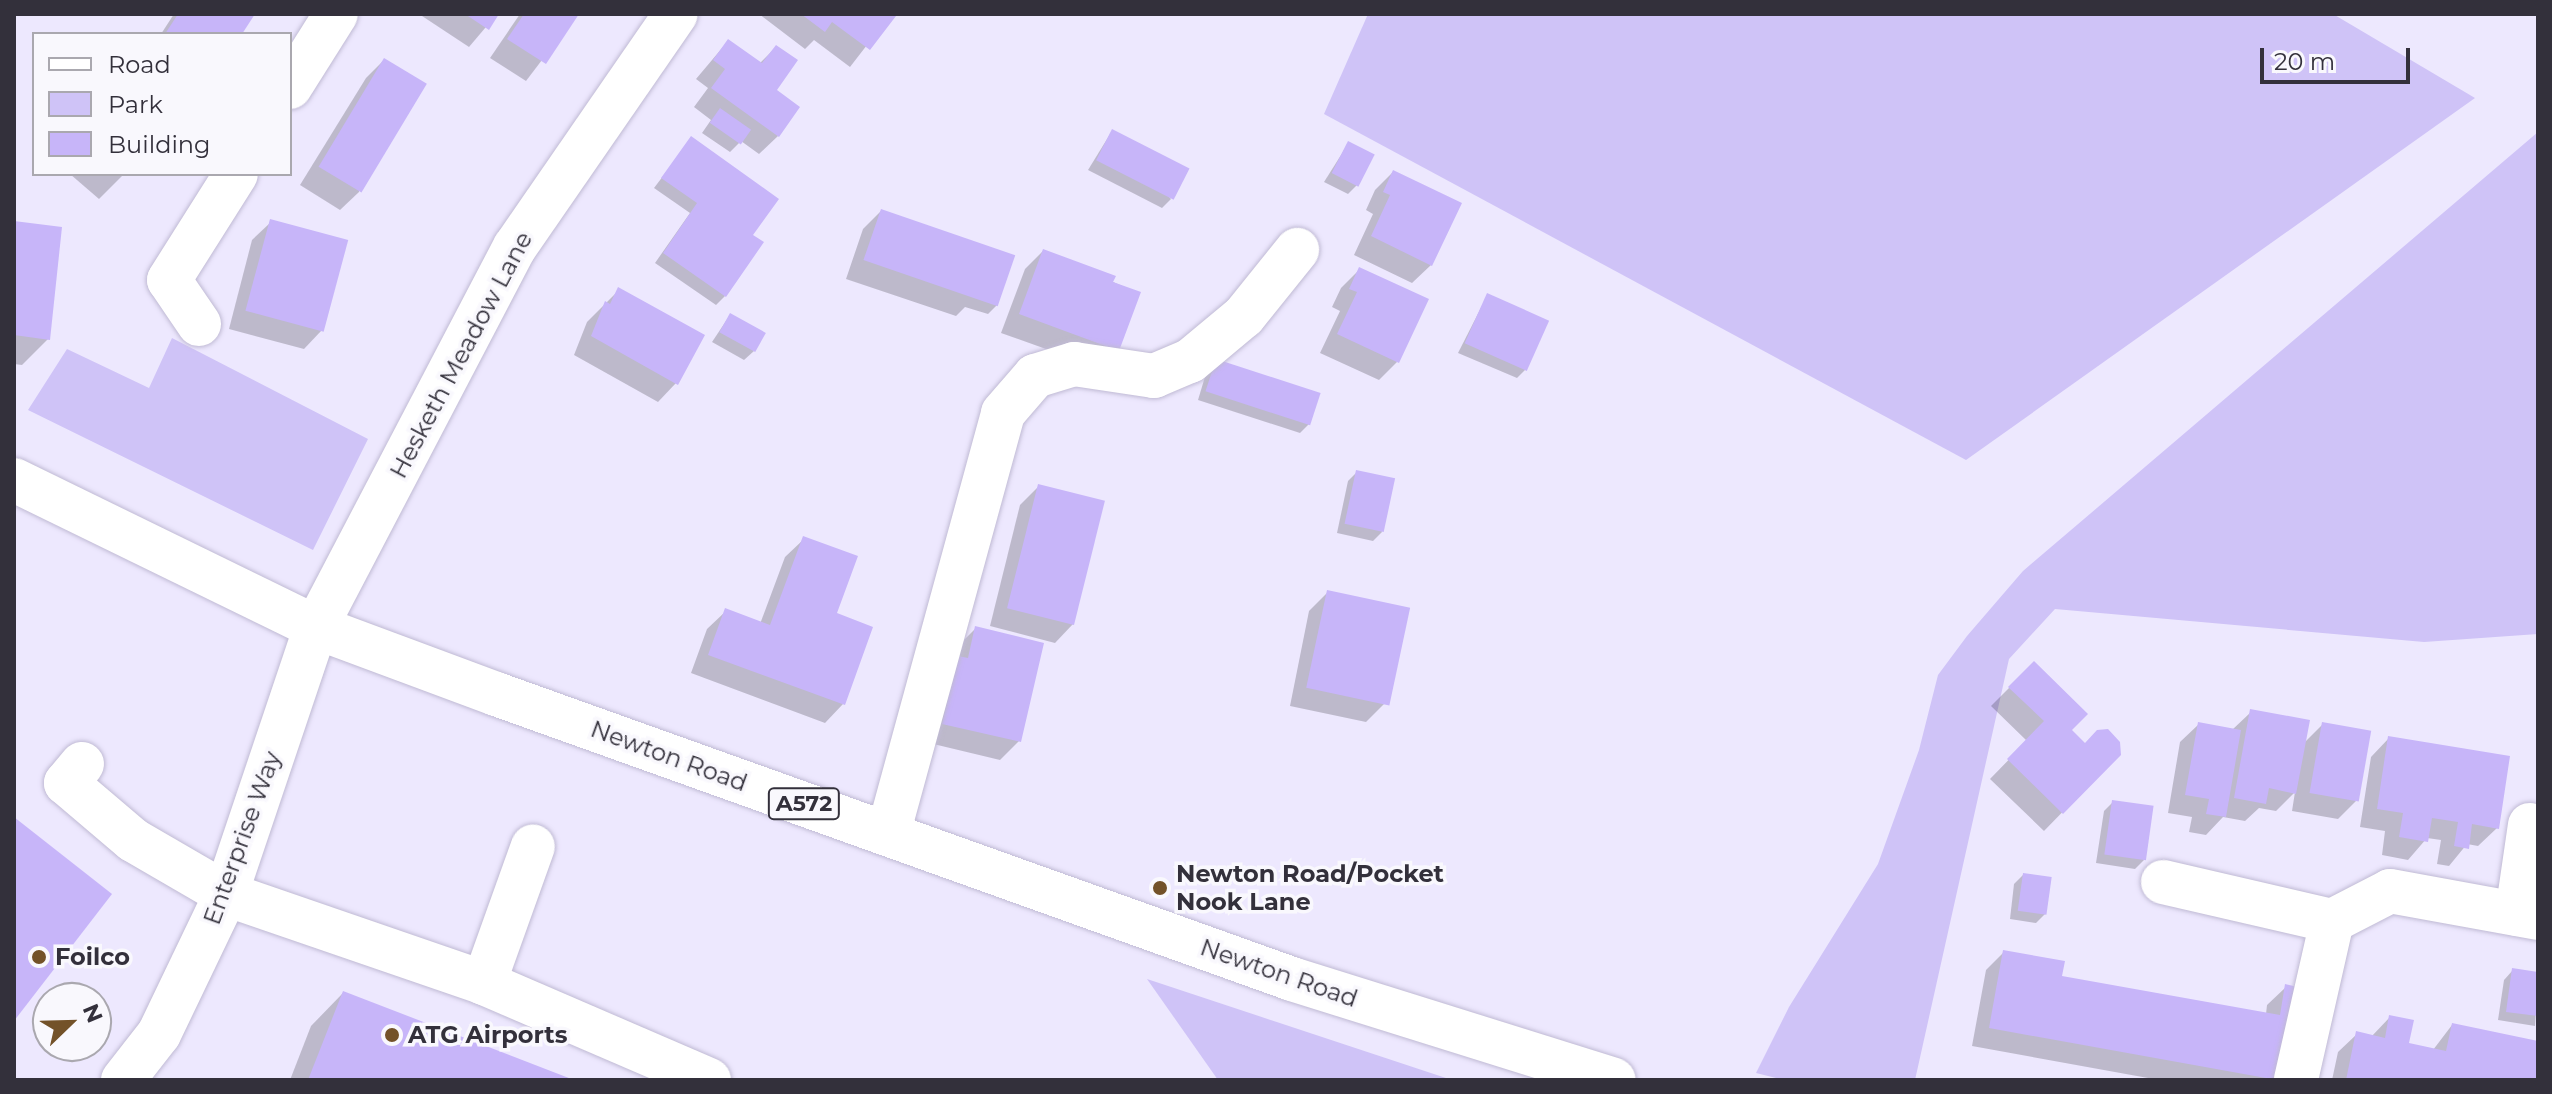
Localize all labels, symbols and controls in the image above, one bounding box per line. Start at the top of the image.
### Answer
legend [32,32,292,176]
scale bar [2264,32,2414,82]
text: 20 m [2274,47,2335,76]
text: Road [108,50,171,79]
text: Park [108,90,163,119]
text: Building [108,130,211,159]
street label: Hesketh Meadow Lane [384,227,538,483]
street label: Newton Road [587,714,751,798]
street label: Enterprise Way [197,747,287,929]
road number: A572 [766,786,842,822]
place label: Newton Road/Pocket Nook Lane [1176,860,1444,916]
marker: Newton Road/Pocket Nook Lane [1151,879,1169,897]
street label: Newton Road [1196,933,1362,1013]
place label: Foilco [55,943,130,971]
marker: Foilco [30,948,48,966]
north arrow [32,982,112,1062]
text: N [77,1000,109,1027]
place label: ATG Airports [408,1021,567,1049]
marker: ATG Airports [383,1026,401,1044]

